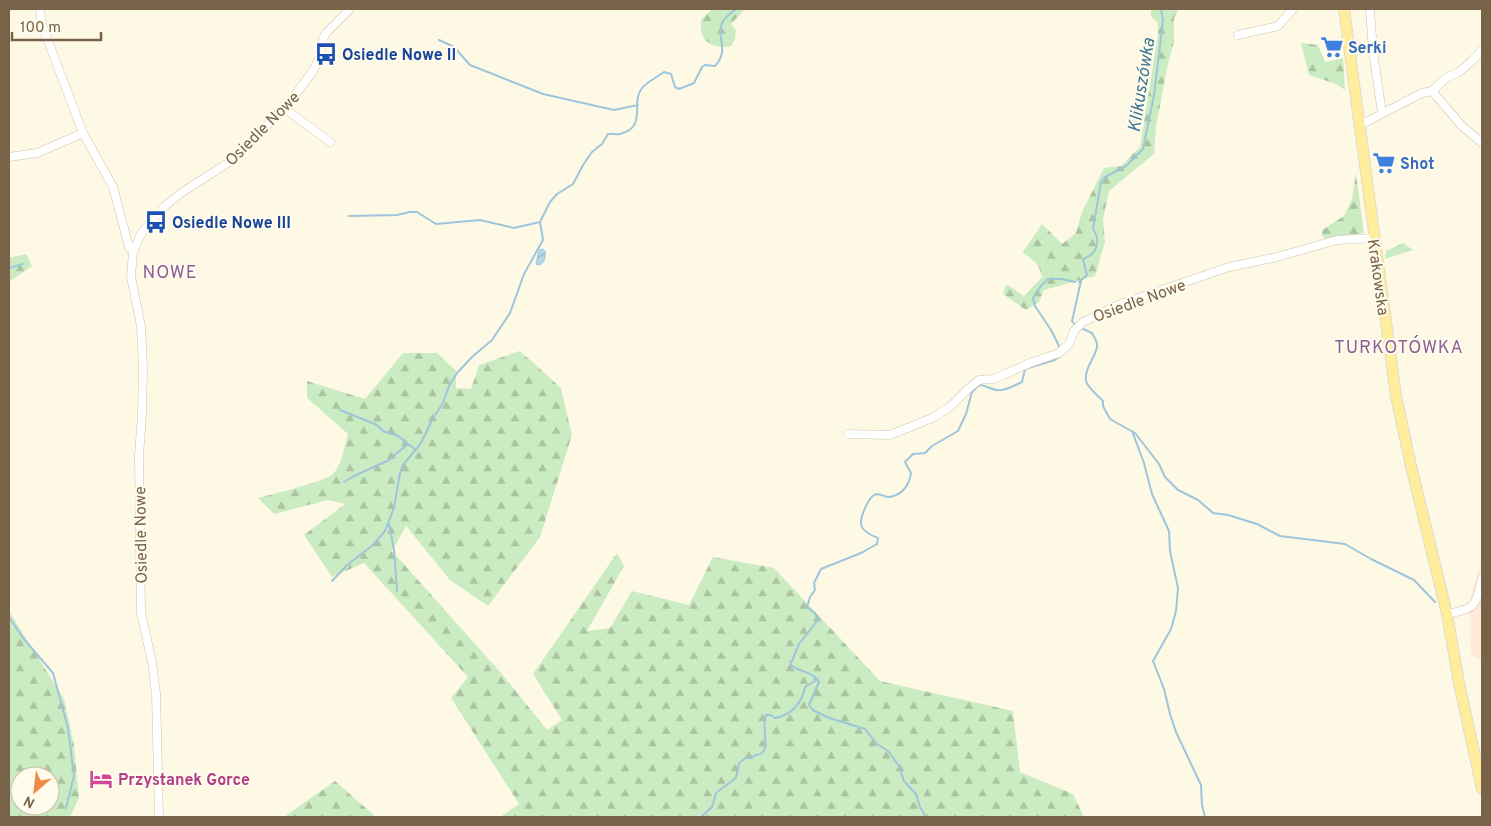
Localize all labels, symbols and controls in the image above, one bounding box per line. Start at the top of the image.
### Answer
scale bar [12,10,101,42]
text: 100 m [20,19,61,38]
supermarket icon: Serki [1319,34,1345,60]
water label: Klikuszówka [1124,36,1161,134]
place label: Serki [1348,39,1387,59]
bus stop icon: Osiedle Nowe II [313,41,339,67]
place label: Osiedle Nowe II [342,46,456,66]
street label: Osiedle Nowe [222,88,305,171]
supermarket icon: Shot [1371,150,1397,176]
place label: Shot [1400,155,1435,175]
bus stop icon: Osiedle Nowe III [143,209,169,235]
place label: Osiedle Nowe III [172,214,291,234]
street label: Krakowska [1362,238,1392,317]
district label: NOWE [143,262,198,285]
street label: Osiedle Nowe [1091,276,1189,328]
district label: TURKOTÓWKA [1334,335,1464,360]
street label: Osiedle Nowe [131,486,153,584]
north arrow [10,766,60,816]
hotel icon: Przystanek Gorce [88,766,114,792]
place label: Przystanek Gorce [118,771,250,791]
text: N [21,791,38,811]

